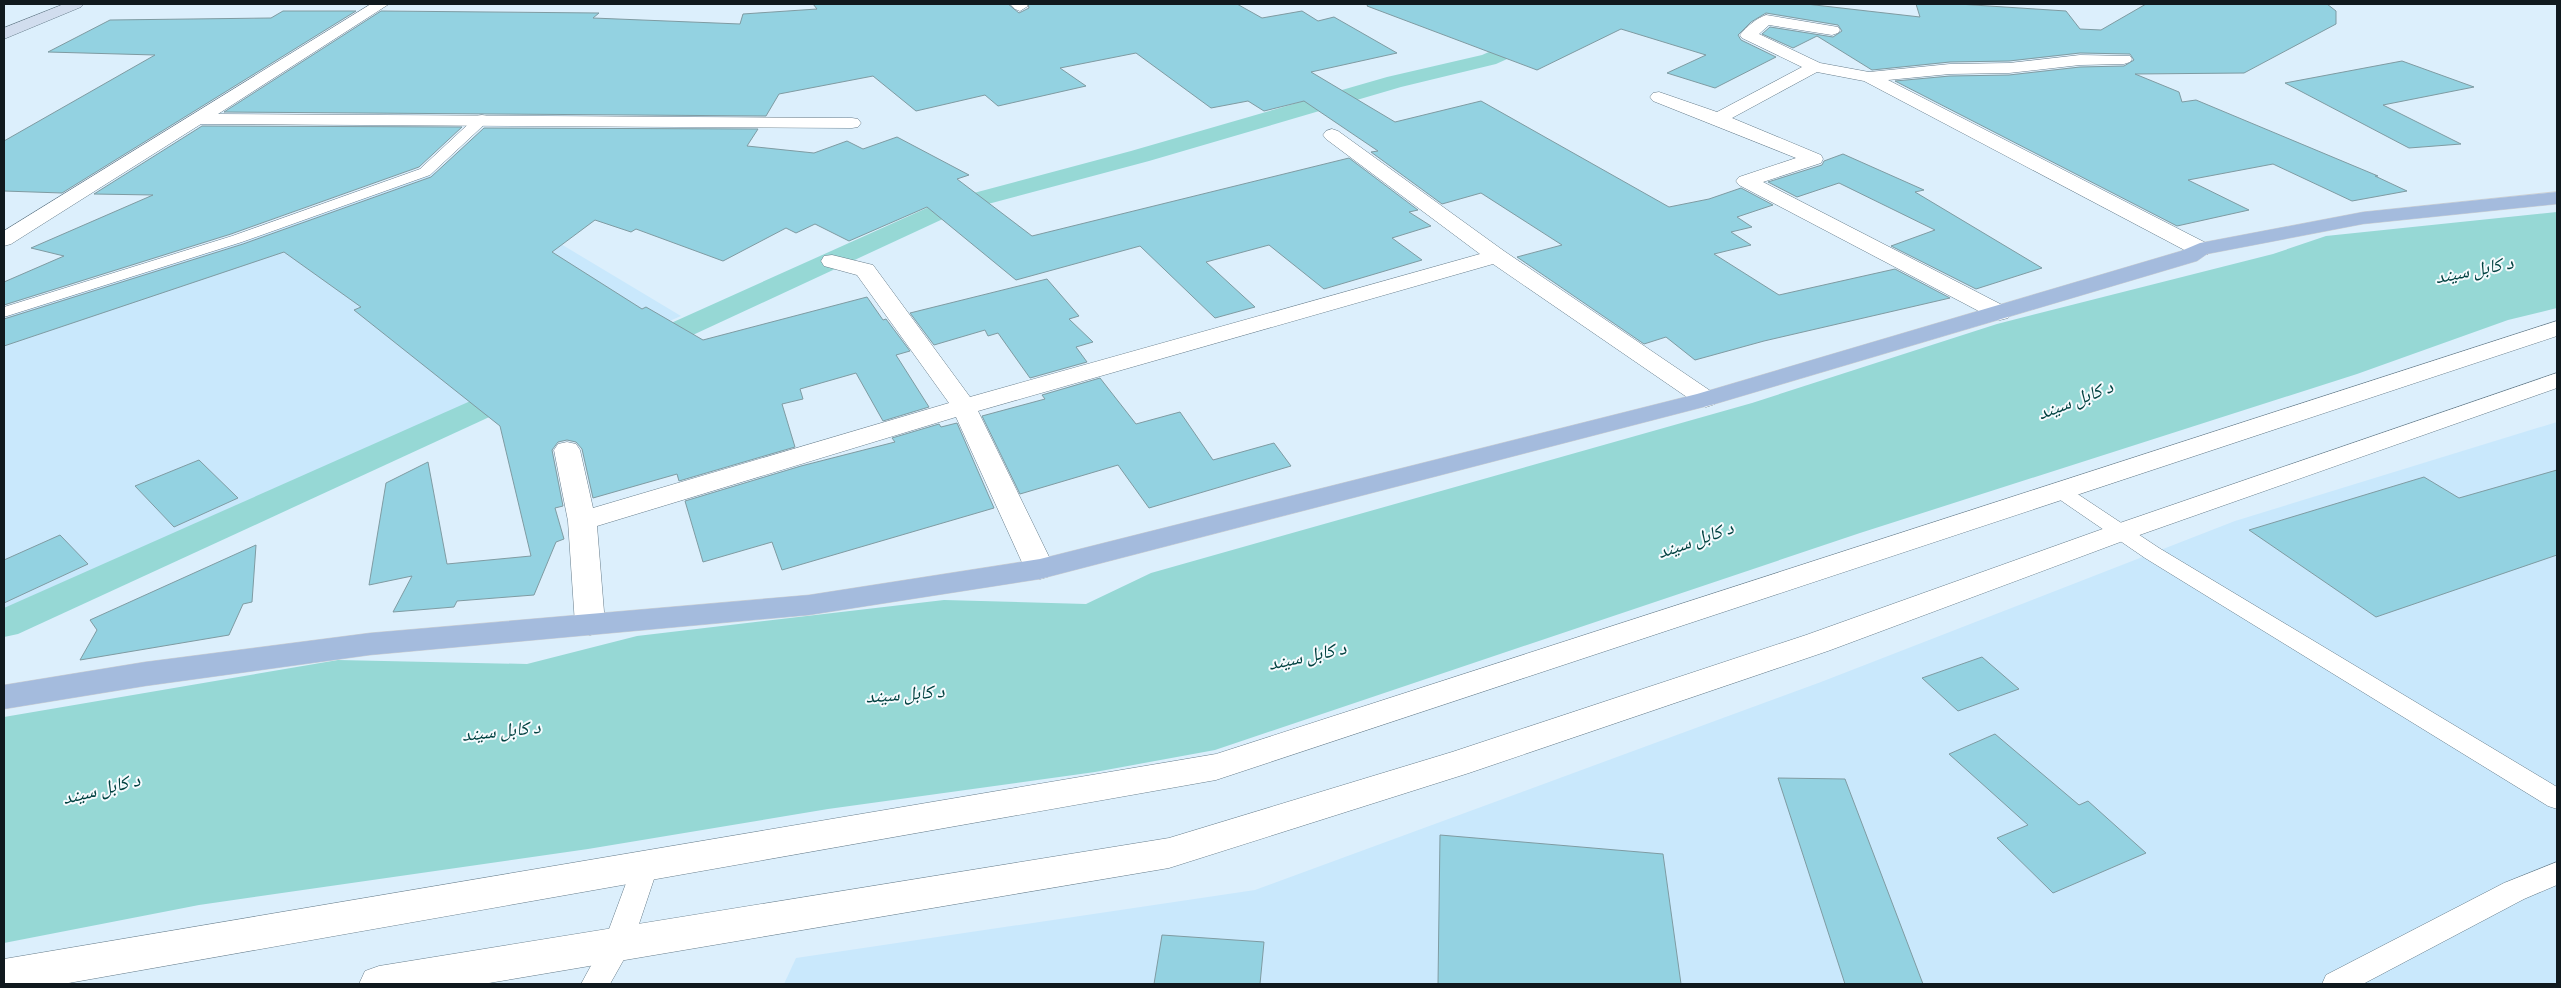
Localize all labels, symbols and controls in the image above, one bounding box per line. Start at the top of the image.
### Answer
water label: د کابل سيند [2433,252,2515,288]
water label: د کابل سيند [2035,375,2116,424]
water label: د کابل سيند [1654,517,1736,563]
water label: د کابل سيند [1266,637,1348,675]
water label: د کابل سيند [865,680,945,708]
water label: د کابل سيند [461,716,542,746]
water label: د کابل سيند [60,769,142,809]

